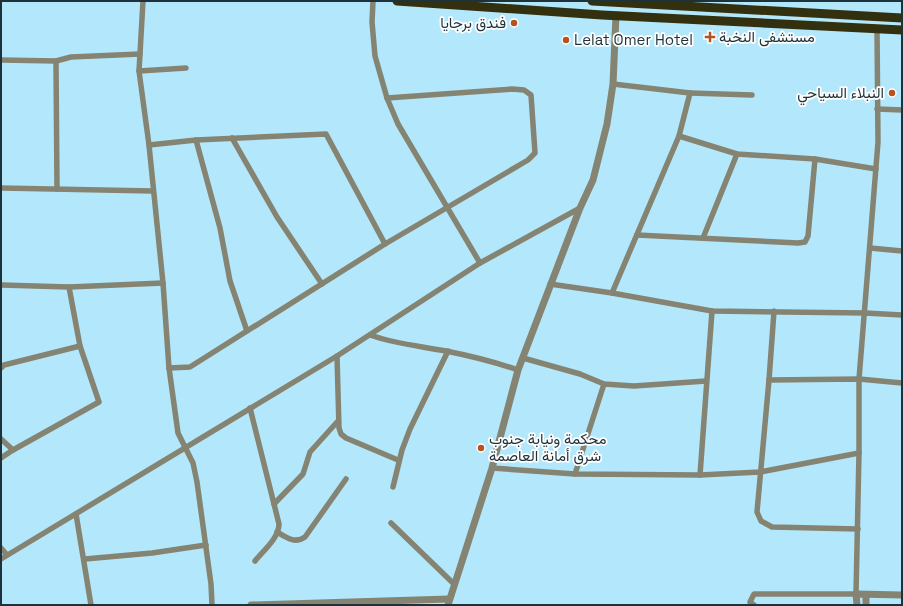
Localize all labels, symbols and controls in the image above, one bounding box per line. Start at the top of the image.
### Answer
place label: فندق برجايا [440,13,506,32]
marker: فندق برجايا [509,18,519,28]
place label: مستشفى النخبة [719,27,815,47]
place label: Lelat Omer Hotel [574,30,693,49]
marker: مستشفى النخبة [704,31,716,43]
marker: Lelat Omer Hotel [561,35,571,45]
place label: النبلاء السياحي [797,83,884,106]
marker: النبلاء السياحي [887,88,897,98]
place label: محكمة ونيابة جنوب شرق أمانة العاصمة [489,429,606,465]
marker: محكمة ونيابة جنوب شرق أمانة العاصمة [476,443,486,453]

